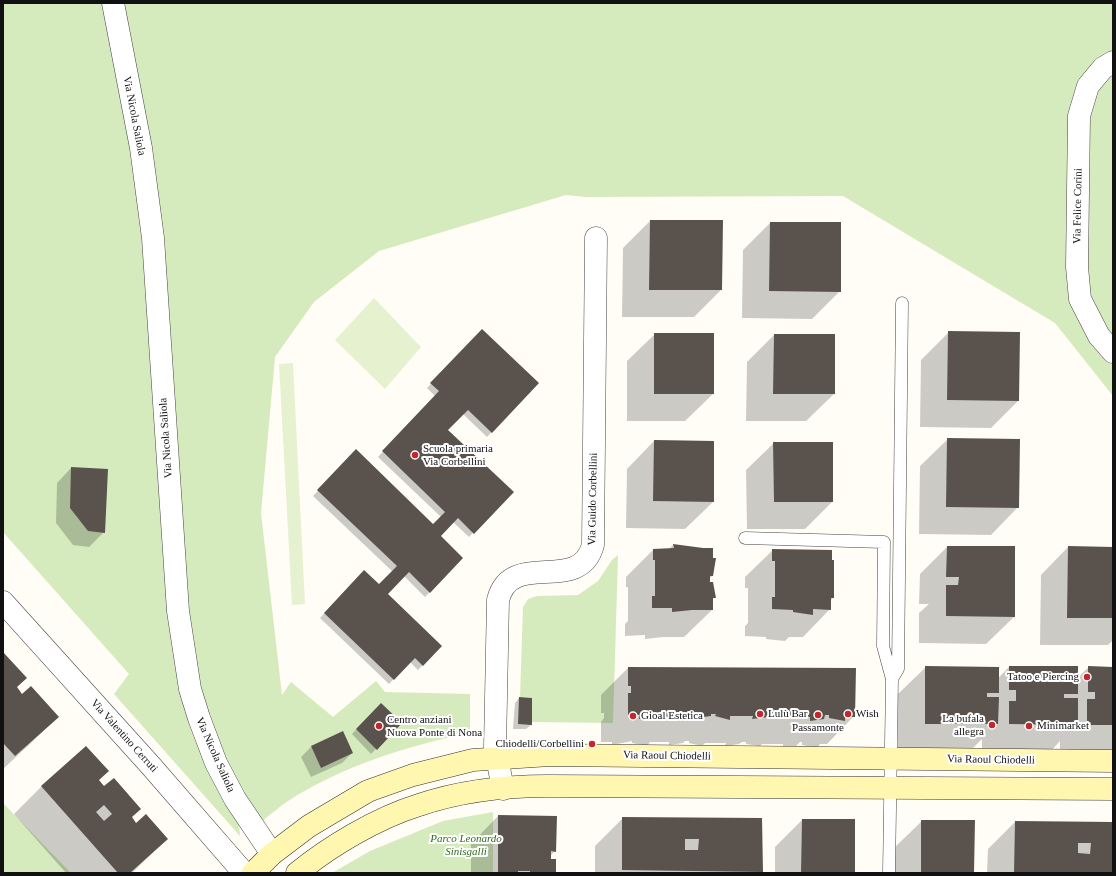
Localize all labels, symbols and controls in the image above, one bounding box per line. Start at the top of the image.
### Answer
street label: Via Nicola Saliola [120,75,148,157]
street label: Via Felice Corini [1071,168,1085,244]
street label: Via Nicola Saliola [157,397,175,479]
place label: Scuola primaria Via Corbellini [423,442,493,468]
marker: Scuola primaria Via Corbellini [410,450,420,460]
street label: Via Guido Corbellini [586,452,600,546]
place label: Tatoo e Piercing [1007,670,1079,684]
marker: Tatoo e Piercing [1082,672,1092,682]
street label: Via Valentino Cerruti [88,697,160,775]
place label: Lulù Bar [768,707,807,721]
place label: Wish [856,707,879,721]
place label: Gioal Estetica [641,709,703,723]
marker: Lulù Bar [755,709,765,719]
marker: Wish [843,709,853,719]
marker: Passamonte [813,710,823,720]
marker: Gioal Estetica [628,711,638,721]
place label: La bufala allegra [942,712,984,738]
place label: Centro anziani Nuova Ponte di Nona [387,713,482,739]
street label: Via Nicola Saliola [193,716,237,794]
place label: Minimarket [1037,719,1089,733]
marker: La bufala allegra [987,720,997,730]
marker: Centro anziani Nuova Ponte di Nona [374,721,384,731]
place label: Passamonte [792,721,844,735]
marker: Minimarket [1024,721,1034,731]
place label: Chiodelli/Corbellini [495,737,584,751]
marker: Chiodelli/Corbellini [587,739,597,749]
street label: Via Raoul Chiodelli [623,749,711,763]
street label: Via Raoul Chiodelli [947,753,1035,767]
park label: Parco Leonardo Sinisgalli [430,832,502,858]

